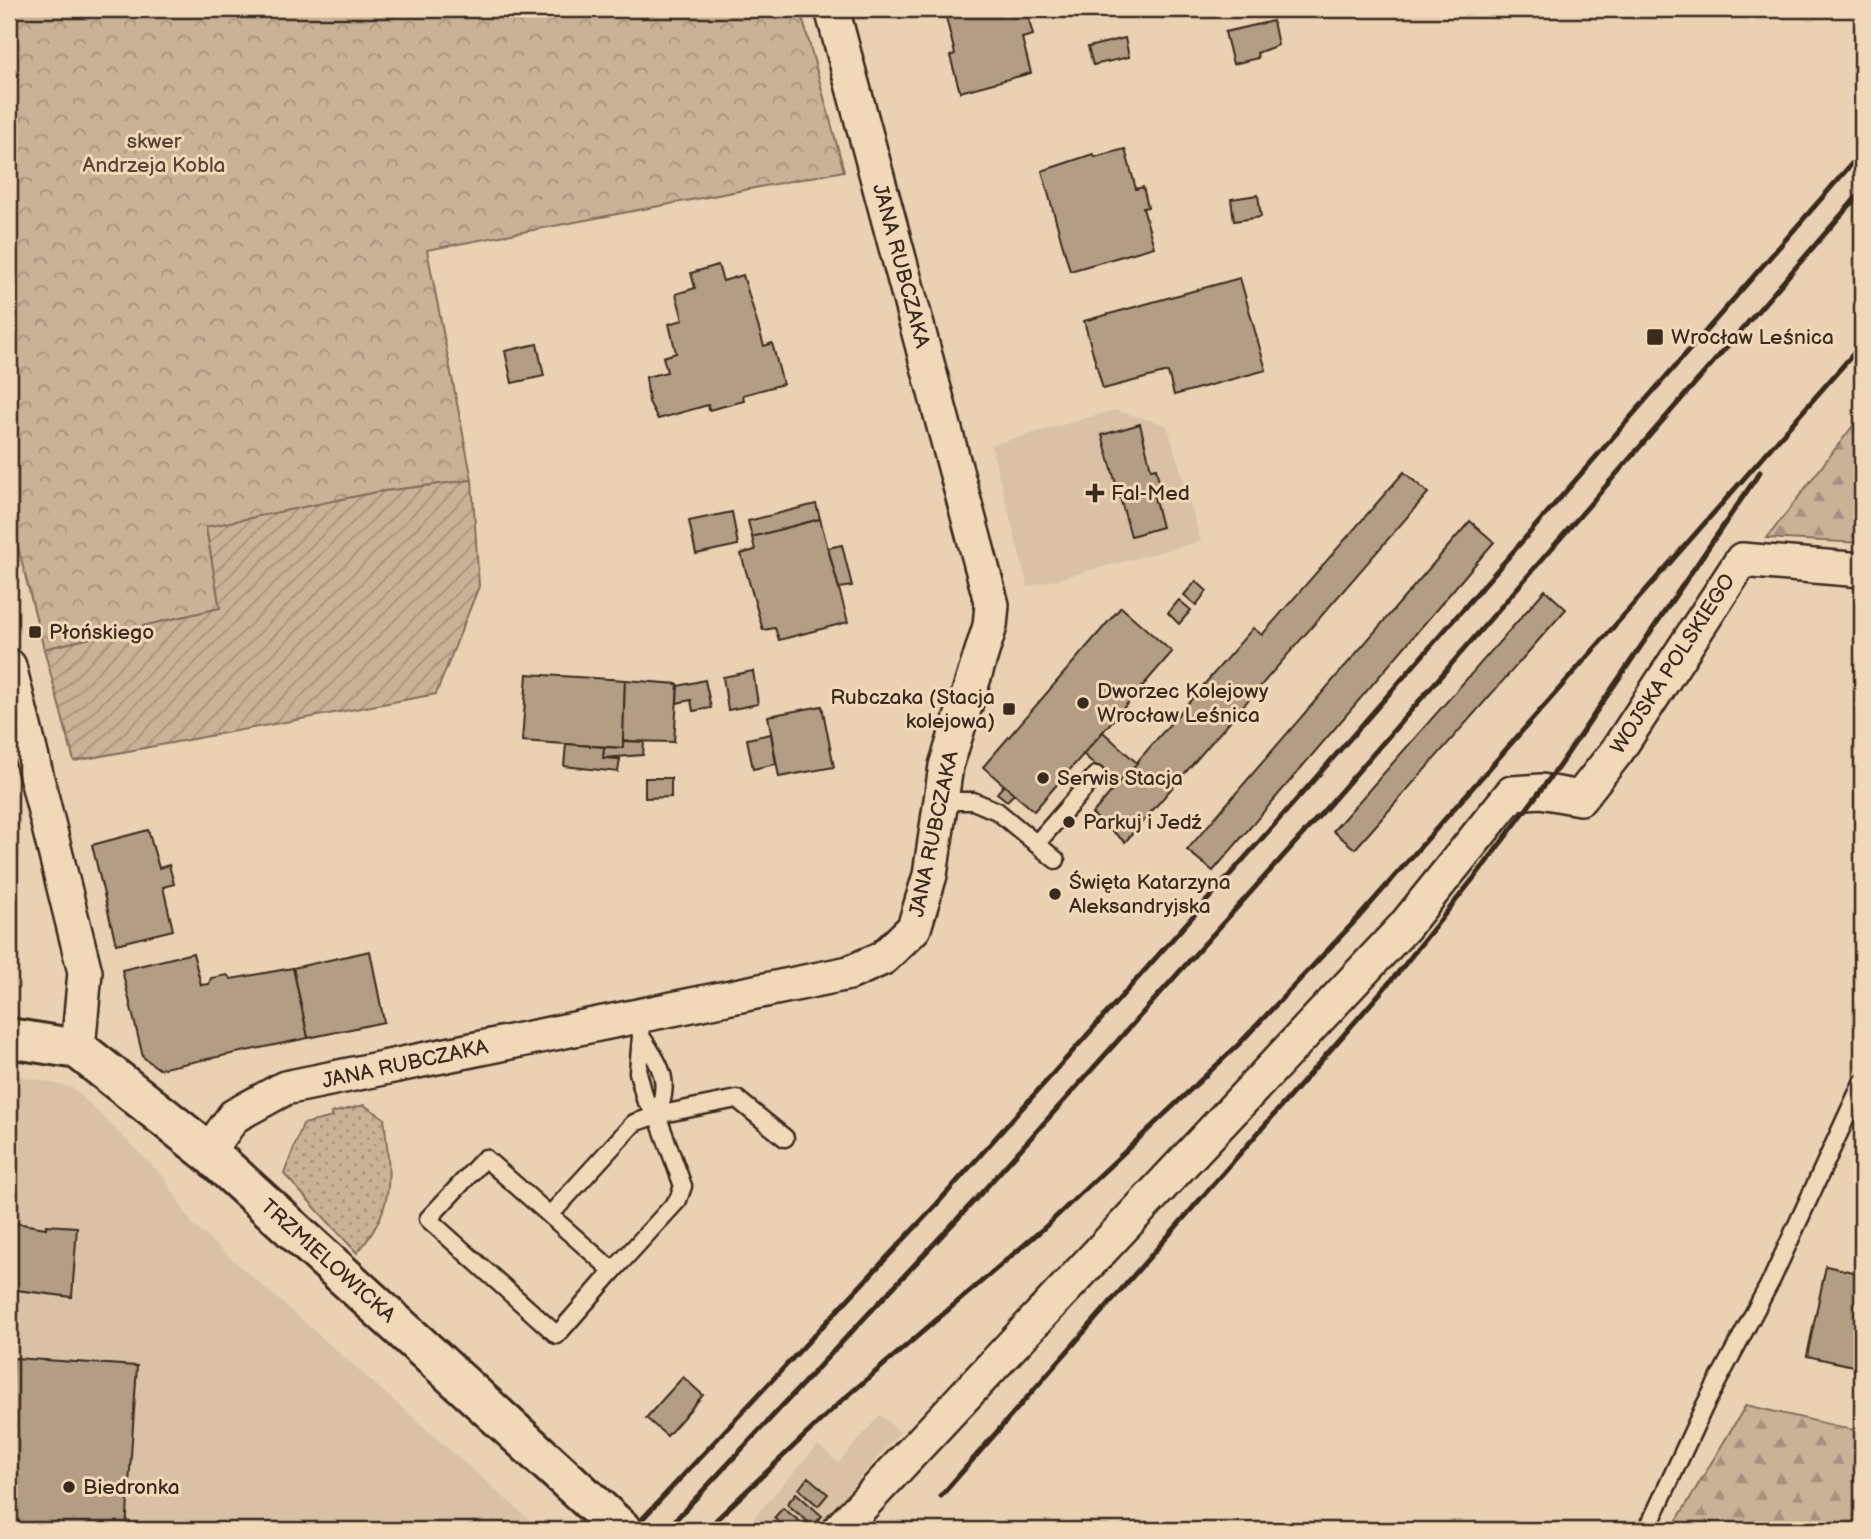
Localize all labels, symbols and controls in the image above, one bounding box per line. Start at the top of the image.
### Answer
park label: skwer Andrzeja Kobla [83,129,225,178]
street label: JANA RUBCZAKA [867,181,935,351]
place label: Wrocław Leśnica [1671,325,1834,350]
marker: Wrocław Leśnica [1645,327,1665,347]
place label: Fal-Med [1111,481,1190,506]
marker: Fal-Med [1085,483,1105,503]
street label: WOJSKA POLSKIEGO [1605,569,1741,759]
place label: Płońskiego [49,620,154,645]
marker: Płońskiego [27,624,43,640]
place label: Dworzec Kolejowy Wrocław Leśnica [1097,679,1269,728]
place label: Rubczaka (Stacja kolejowa) [830,685,995,734]
marker: Dworzec Kolejowy Wrocław Leśnica [1075,695,1091,711]
marker: Rubczaka (Stacja kolejowa) [1001,701,1017,717]
street label: JANA RUBCZAKA [904,749,964,919]
place label: Serwis Stacja [1057,766,1183,791]
marker: Serwis Stacja [1035,770,1051,786]
place label: Parkuj i Jedź [1083,810,1202,835]
marker: Parkuj i Jedź [1061,814,1077,830]
place label: Święta Katarzyna Aleksandryjska [1069,870,1231,919]
marker: Święta Katarzyna Aleksandryjska [1047,886,1063,902]
street label: JANA RUBCZAKA [320,1034,490,1094]
street label: TRZMIELOWICKA [255,1194,401,1328]
place label: Biedronka [83,1475,180,1500]
marker: Biedronka [61,1479,77,1495]

